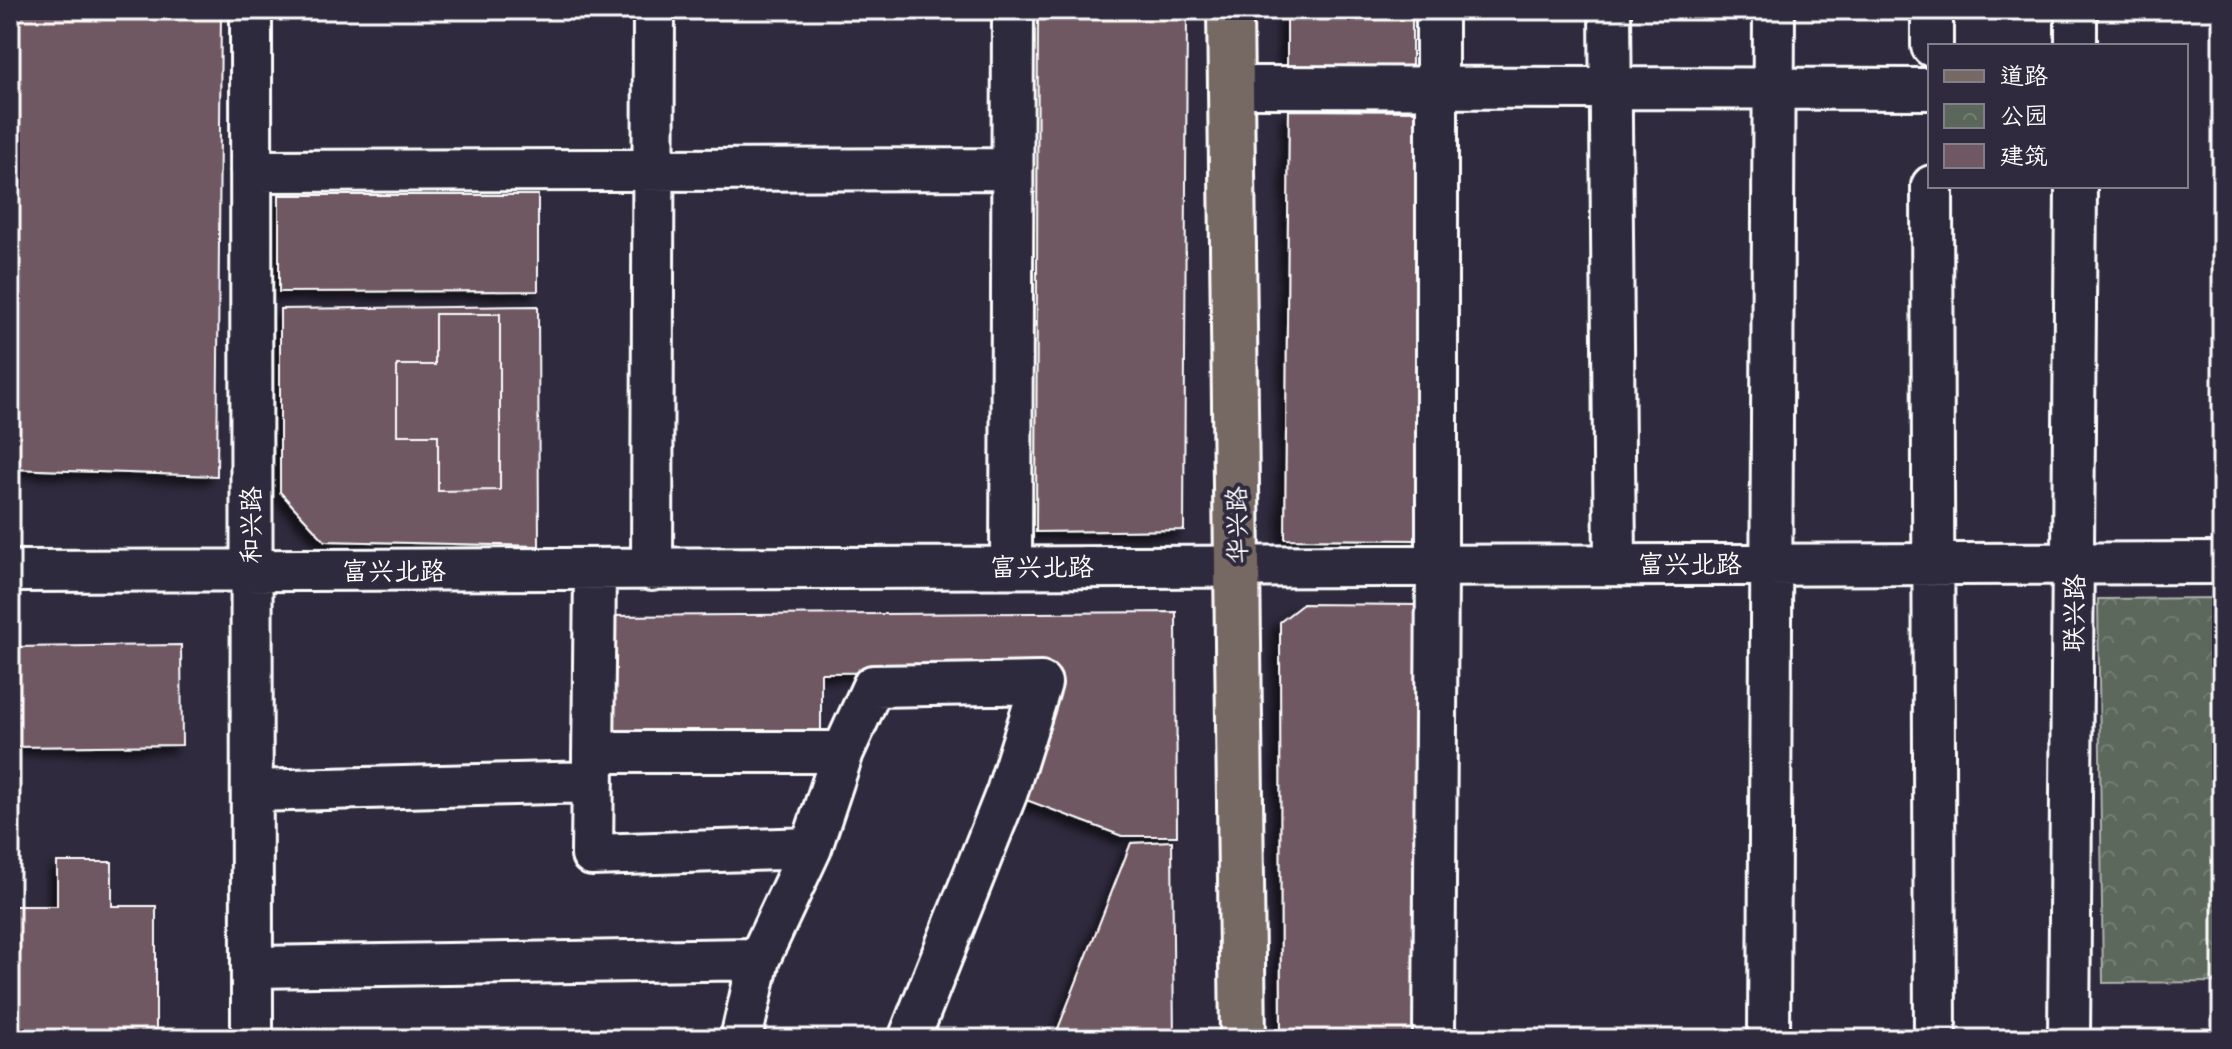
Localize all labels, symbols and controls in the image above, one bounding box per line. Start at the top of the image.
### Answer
legend [1928,44,2188,188]
text: 道路 [2000,63,2048,94]
text: 公园 [2000,105,2048,134]
text: 建筑 [2000,144,2048,174]
street label: 和兴路 [238,486,271,564]
street label: 华兴路 [1223,486,1258,564]
street label: 富兴北路 [1638,551,1742,584]
street label: 富兴北路 [990,554,1094,587]
street label: 富兴北路 [342,558,446,591]
street label: 联兴路 [2060,574,2095,652]

